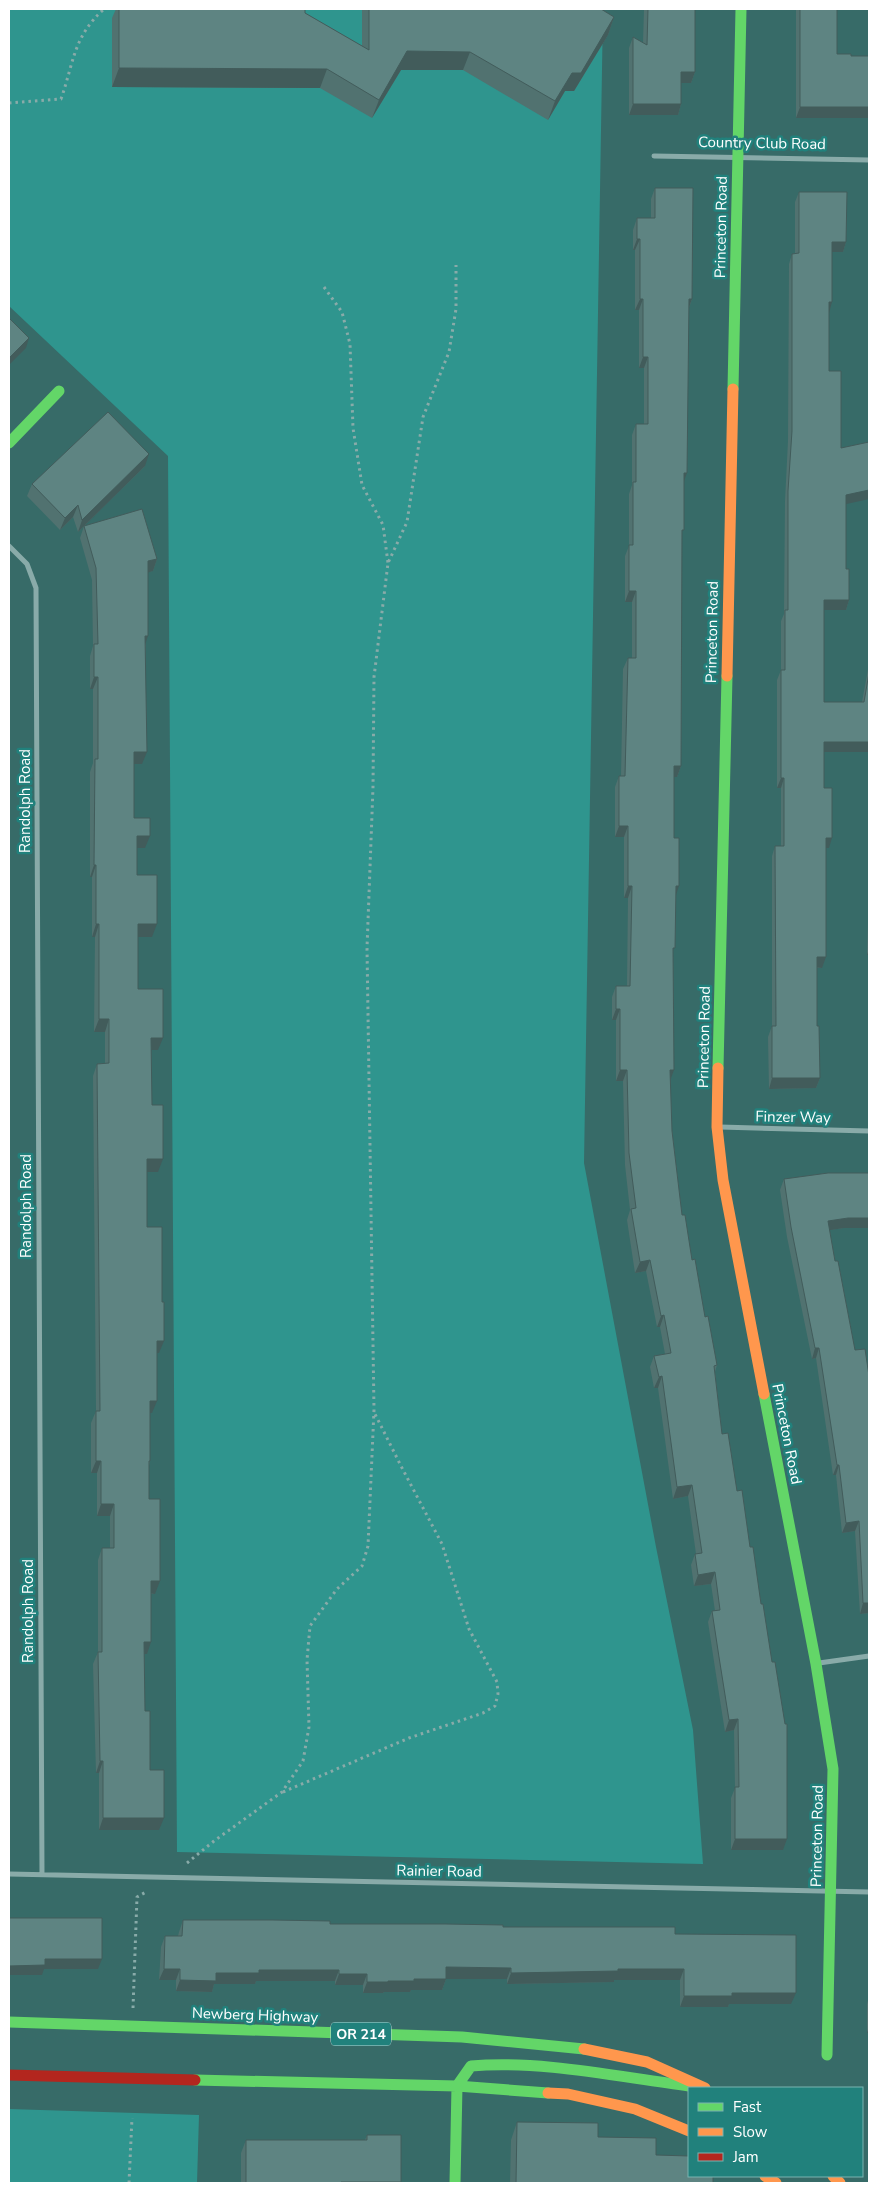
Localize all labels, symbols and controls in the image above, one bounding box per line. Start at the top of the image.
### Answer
street label: Country Club Road [698,132,826,154]
street label: Princeton Road [710,176,732,278]
street label: Princeton Road [701,581,723,683]
street label: Randolph Road [15,749,35,853]
street label: Princeton Road [693,986,715,1088]
street label: Finzer Way [755,1106,831,1128]
street label: Randolph Road [16,1154,36,1258]
street label: Princeton Road [767,1382,807,1486]
street label: Randolph Road [18,1559,38,1663]
street label: Princeton Road [806,1785,828,1887]
street label: Rainier Road [396,1860,482,1882]
street label: Newberg Highway [191,2003,319,2027]
road number: OR 214 [331,2022,391,2046]
legend [688,2087,863,2177]
text: Fast [733,2097,762,2117]
text: Slow [733,2122,768,2142]
text: Jam [732,2147,759,2167]

